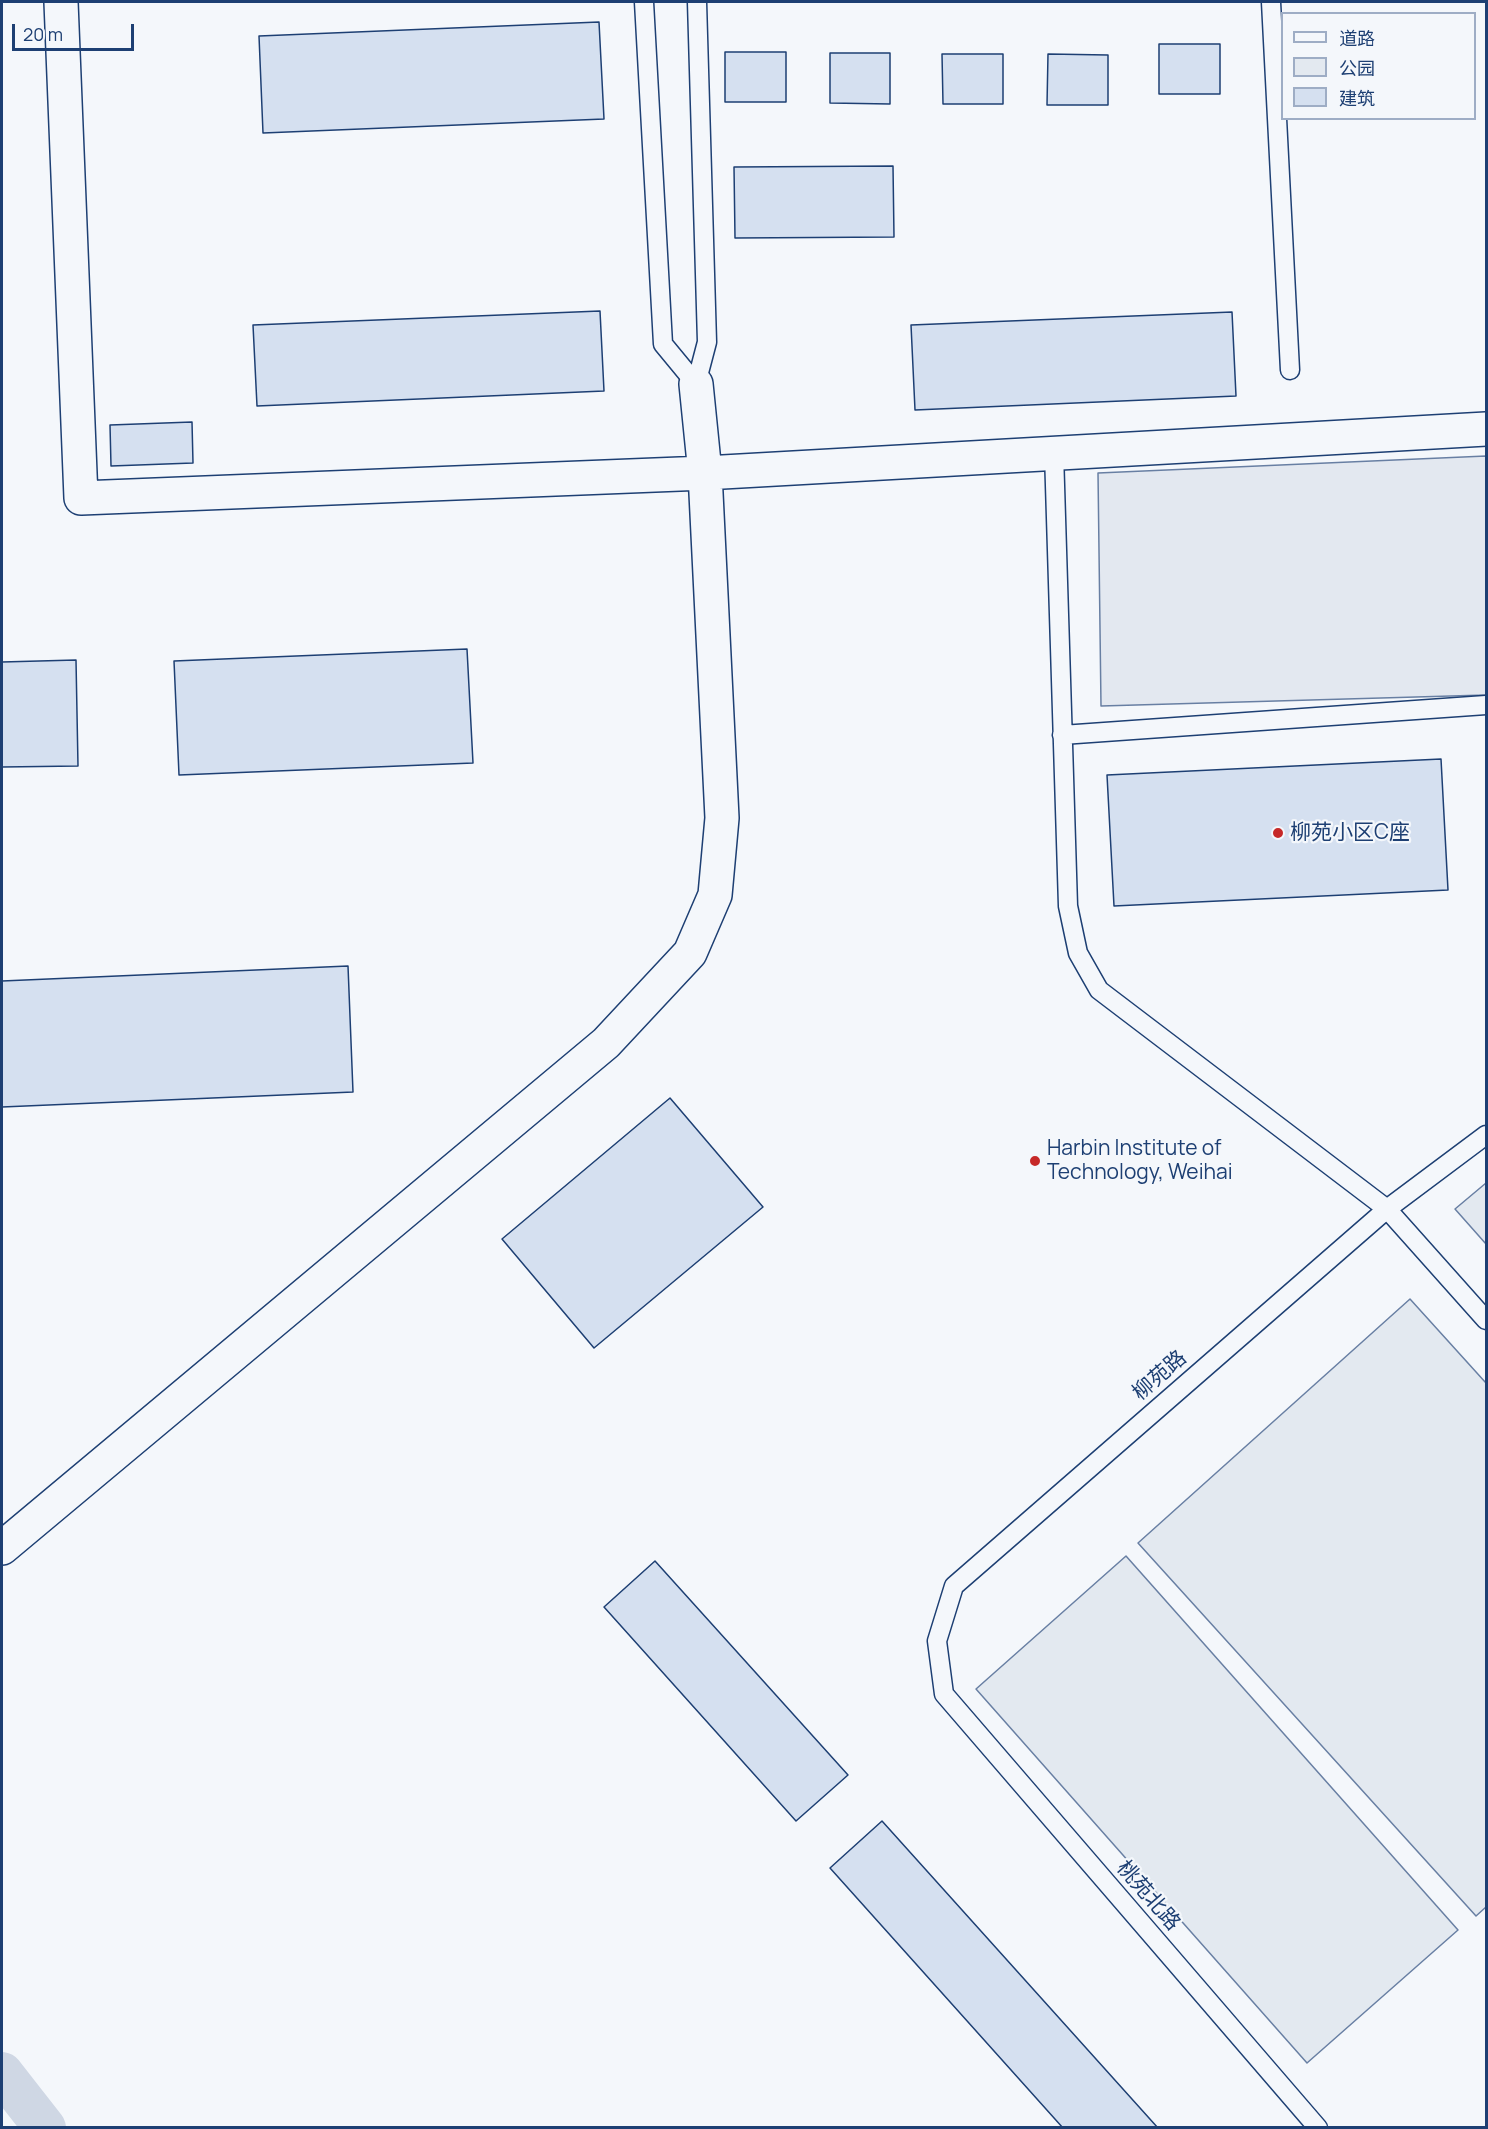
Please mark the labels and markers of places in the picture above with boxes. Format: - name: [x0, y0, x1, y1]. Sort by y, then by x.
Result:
- place label: 柳苑小区C座: [1290, 820, 1410, 846]
- marker: 柳苑小区C座: [1271, 826, 1285, 840]
- place label: Harbin Institute of Technology, Weihai: [1047, 1136, 1233, 1186]
- marker: Harbin Institute of Technology, Weihai: [1028, 1154, 1042, 1168]

